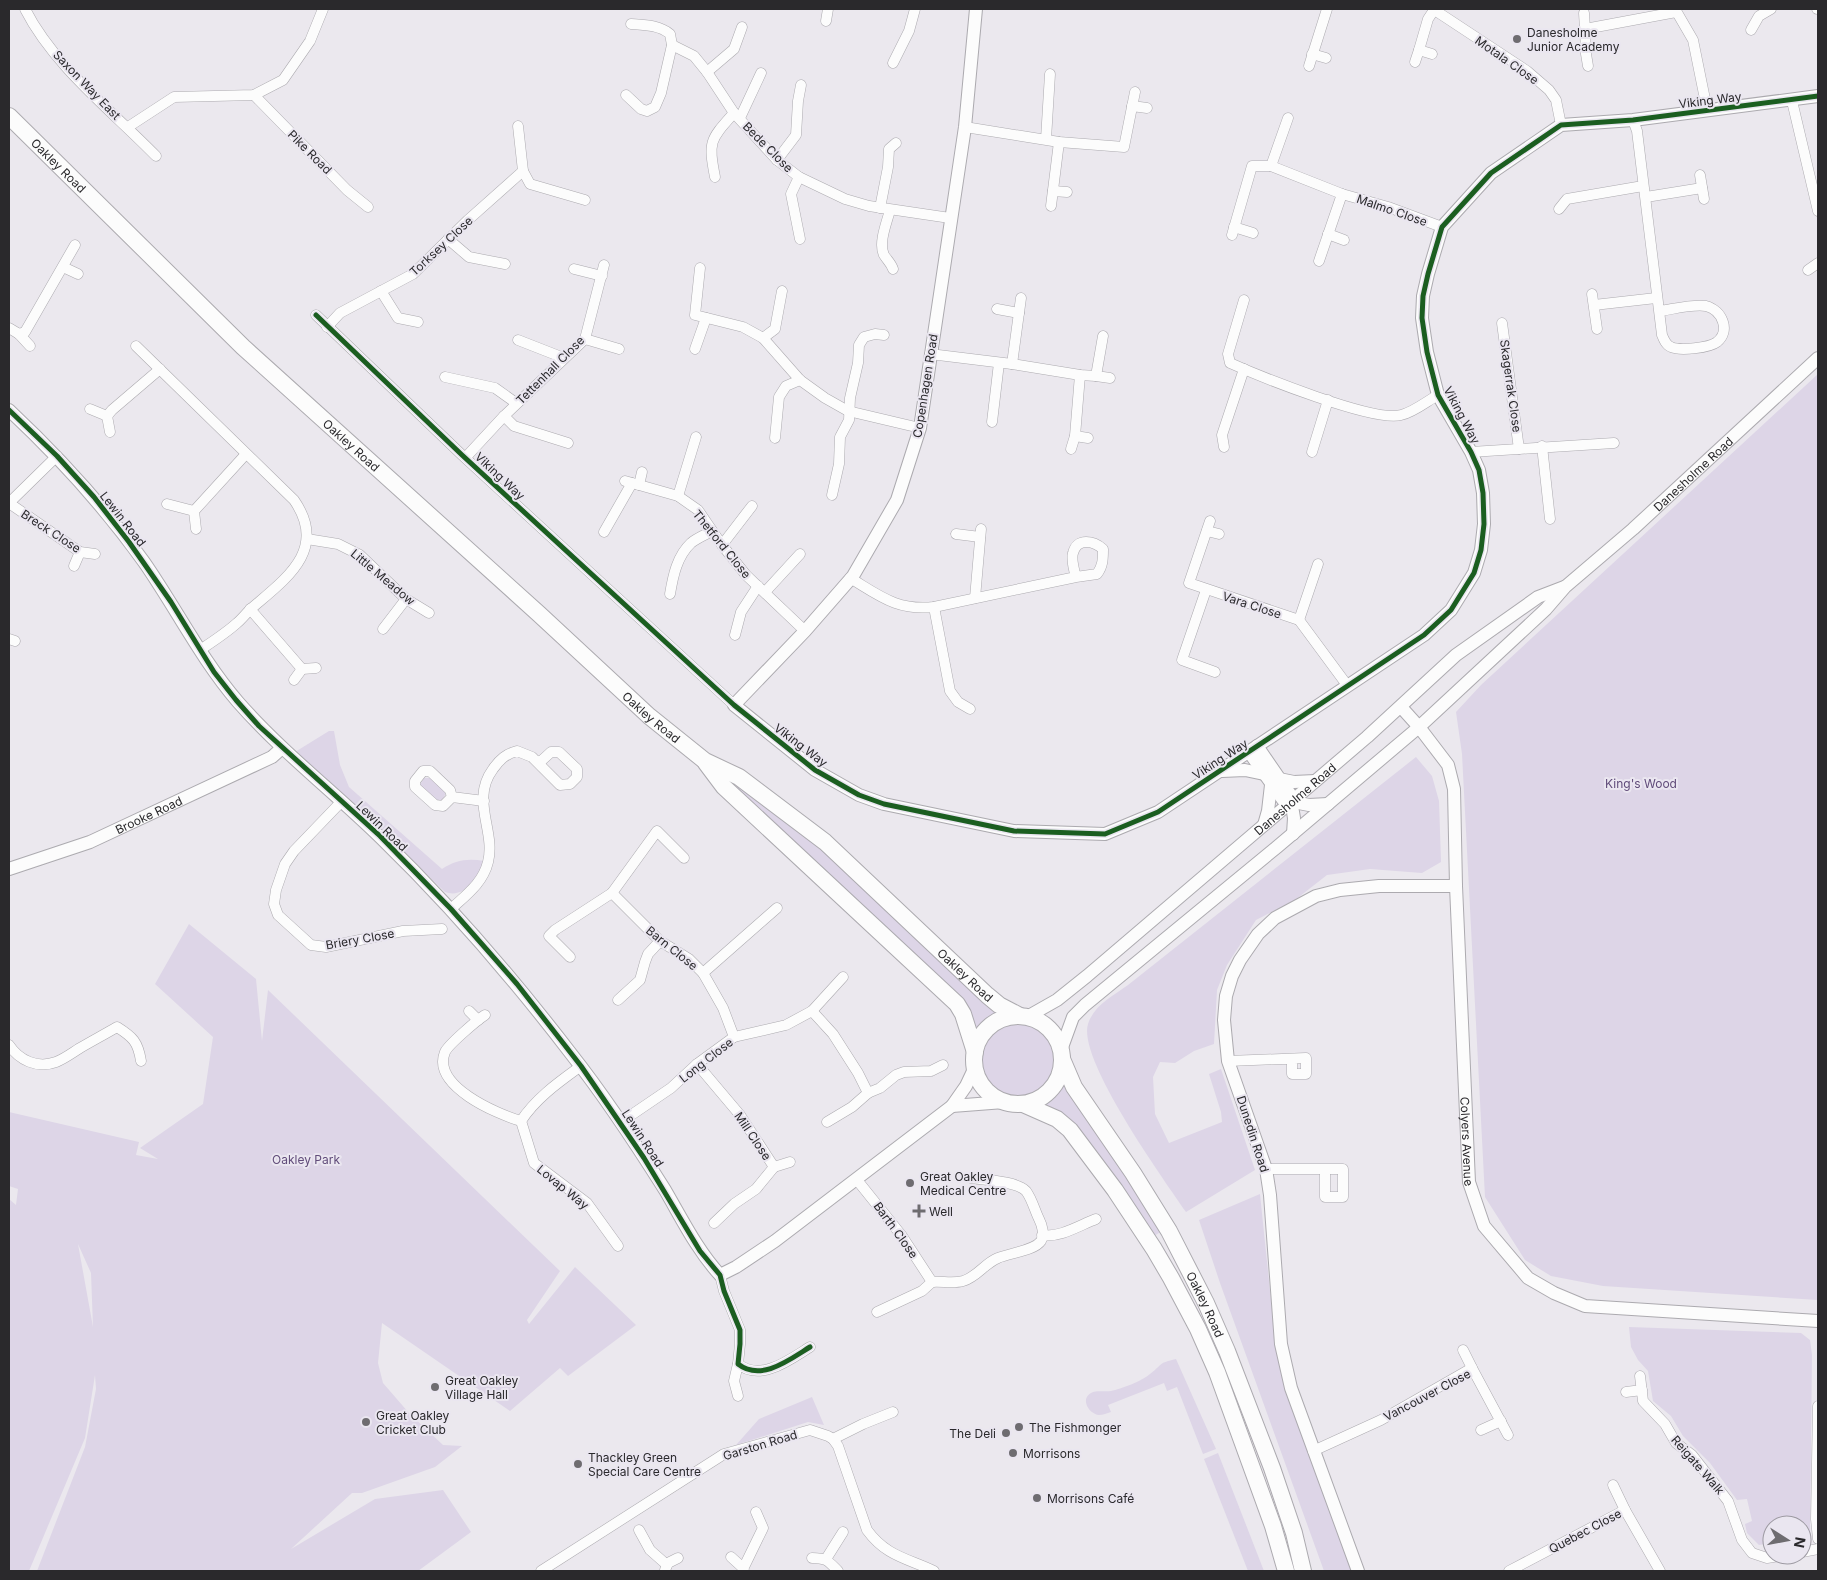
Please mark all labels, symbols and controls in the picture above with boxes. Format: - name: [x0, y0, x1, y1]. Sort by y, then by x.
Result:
- place label: Danesholme Junior Academy: [1527, 25, 1620, 54]
- street label: Motala Close: [1472, 33, 1542, 87]
- marker: Danesholme Junior Academy: [1511, 33, 1523, 45]
- street label: Saxon Way East: [50, 47, 124, 123]
- street label: Viking Way: [1678, 89, 1742, 111]
- street label: Bede Close: [740, 119, 796, 175]
- street label: Pike Road: [285, 127, 335, 177]
- street label: Oakley Road: [28, 135, 89, 196]
- street label: Malmo Close: [1355, 191, 1429, 229]
- street label: Torksey Close: [406, 213, 476, 279]
- street label: Tettenhall Close: [513, 333, 587, 407]
- street label: Copenhagen Road: [909, 333, 941, 439]
- street label: Skagerrak Close: [1497, 339, 1525, 433]
- street label: Viking Way: [1441, 384, 1484, 447]
- street label: Oakley Road: [320, 415, 383, 474]
- street label: Danesholme Road: [1650, 433, 1736, 514]
- street label: Viking Way: [472, 449, 528, 503]
- street label: Lewin Road: [97, 488, 149, 550]
- street label: Breck Close: [18, 506, 84, 556]
- street label: Thetford Close: [690, 507, 754, 581]
- street label: Little Meadow: [348, 546, 418, 608]
- street label: Vara Close: [1221, 588, 1283, 622]
- street label: Oakley Road: [620, 688, 683, 746]
- street label: Viking Way: [771, 720, 831, 770]
- street label: Viking Way: [1189, 735, 1251, 782]
- street label: Danesholme Road: [1251, 760, 1339, 838]
- park label: King's Wood: [1605, 776, 1677, 791]
- street label: Brooke Road: [113, 793, 184, 837]
- street label: Lewin Road: [353, 798, 411, 854]
- street label: Barn Close: [643, 923, 701, 973]
- street label: Briery Close: [324, 926, 396, 952]
- street label: Oakley Road: [934, 945, 997, 1005]
- street label: Long Close: [676, 1034, 736, 1086]
- street label: Dunedin Road: [1234, 1094, 1272, 1174]
- street label: Colyers Avenue: [1458, 1097, 1477, 1188]
- street label: Lewin Road: [619, 1106, 667, 1170]
- street label: Mill Close: [731, 1109, 775, 1163]
- park label: Oakley Park: [272, 1152, 340, 1167]
- street label: Lovap Way: [534, 1162, 592, 1213]
- place label: Great Oakley Medical Centre: [920, 1169, 1006, 1198]
- marker: Great Oakley Medical Centre: [904, 1177, 916, 1189]
- street label: Barth Close: [871, 1199, 921, 1261]
- place label: Well: [929, 1204, 953, 1219]
- marker: Well: [913, 1205, 925, 1217]
- street label: Oakley Road: [1184, 1269, 1228, 1340]
- street label: Vancouver Close: [1381, 1366, 1473, 1424]
- place label: Great Oakley Village Hall: [445, 1373, 519, 1402]
- marker: Great Oakley Village Hall: [429, 1381, 441, 1393]
- place label: Great Oakley Cricket Club: [376, 1408, 450, 1437]
- marker: Great Oakley Cricket Club: [360, 1416, 372, 1428]
- place label: The Fishmonger: [1029, 1420, 1122, 1435]
- marker: The Fishmonger: [1013, 1421, 1025, 1433]
- place label: The Deli: [949, 1426, 996, 1441]
- street label: Garston Road: [721, 1427, 799, 1463]
- marker: The Deli: [1000, 1427, 1012, 1439]
- street label: Reigate Walk: [1668, 1432, 1728, 1498]
- place label: Morrisons: [1023, 1446, 1080, 1461]
- marker: Morrisons: [1007, 1447, 1019, 1459]
- place label: Thackley Green Special Care Centre: [588, 1450, 701, 1479]
- marker: Thackley Green Special Care Centre: [572, 1458, 584, 1470]
- place label: Morrisons Café: [1047, 1491, 1134, 1506]
- marker: Morrisons Café: [1031, 1492, 1043, 1504]
- street label: Quebec Close: [1546, 1506, 1624, 1556]
- north arrow: [1762, 1515, 1812, 1565]
- text: N: [1791, 1536, 1810, 1549]

